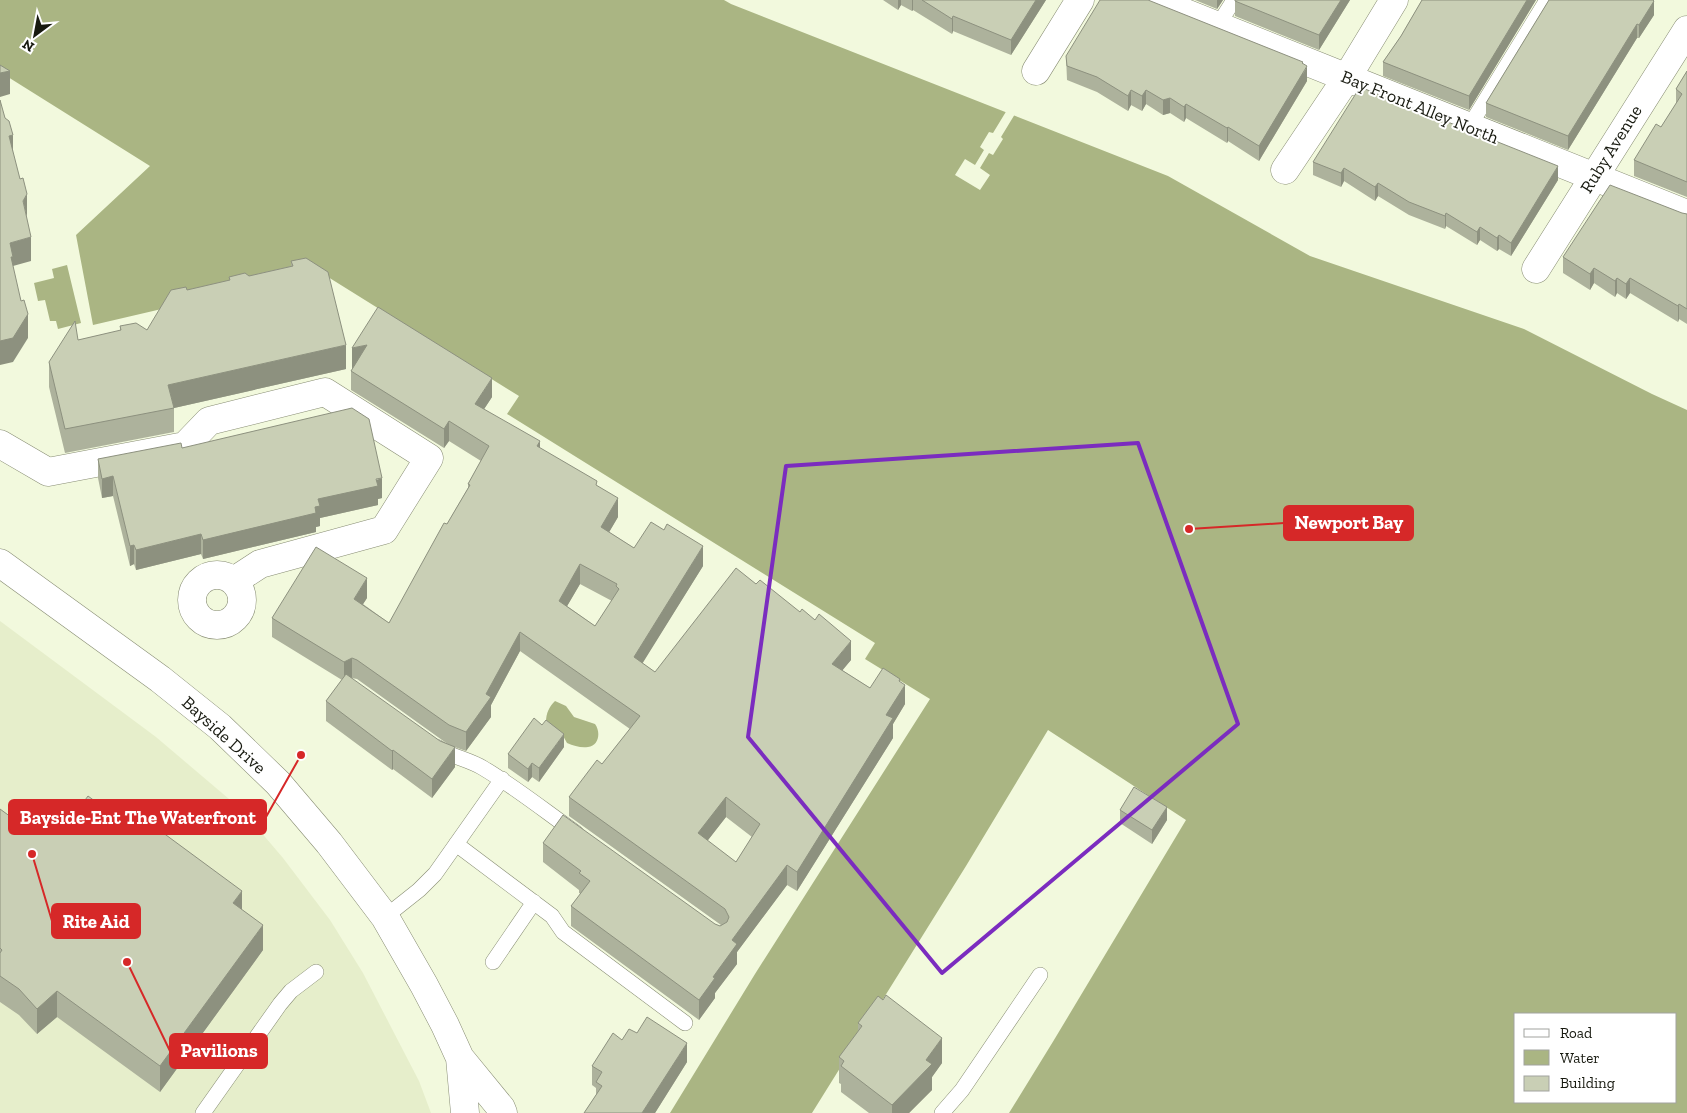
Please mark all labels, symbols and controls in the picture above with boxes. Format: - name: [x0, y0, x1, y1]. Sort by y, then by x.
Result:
- north arrow: [10, 10, 60, 60]
- text: N: [19, 35, 37, 56]
- street label: Bay Front Alley North: [1338, 65, 1502, 149]
- street label: Ruby Avenue: [1575, 101, 1647, 197]
- callout: Newport Bay: [1284, 506, 1413, 540]
- text: Newport Bay: [1295, 511, 1403, 534]
- street label: Bayside Drive: [177, 691, 271, 779]
- callout: Bayside-Ent The Waterfront: [9, 800, 266, 834]
- text: Bayside-Ent The Waterfront: [20, 806, 257, 829]
- callout: Rite Aid: [52, 904, 140, 938]
- text: Rite Aid: [62, 910, 130, 933]
- legend: [1514, 1013, 1677, 1103]
- text: Road: [1560, 1024, 1593, 1042]
- callout: Pavilions: [170, 1034, 267, 1068]
- text: Pavilions: [180, 1039, 258, 1062]
- text: Water: [1560, 1049, 1600, 1067]
- text: Building: [1560, 1074, 1615, 1092]

